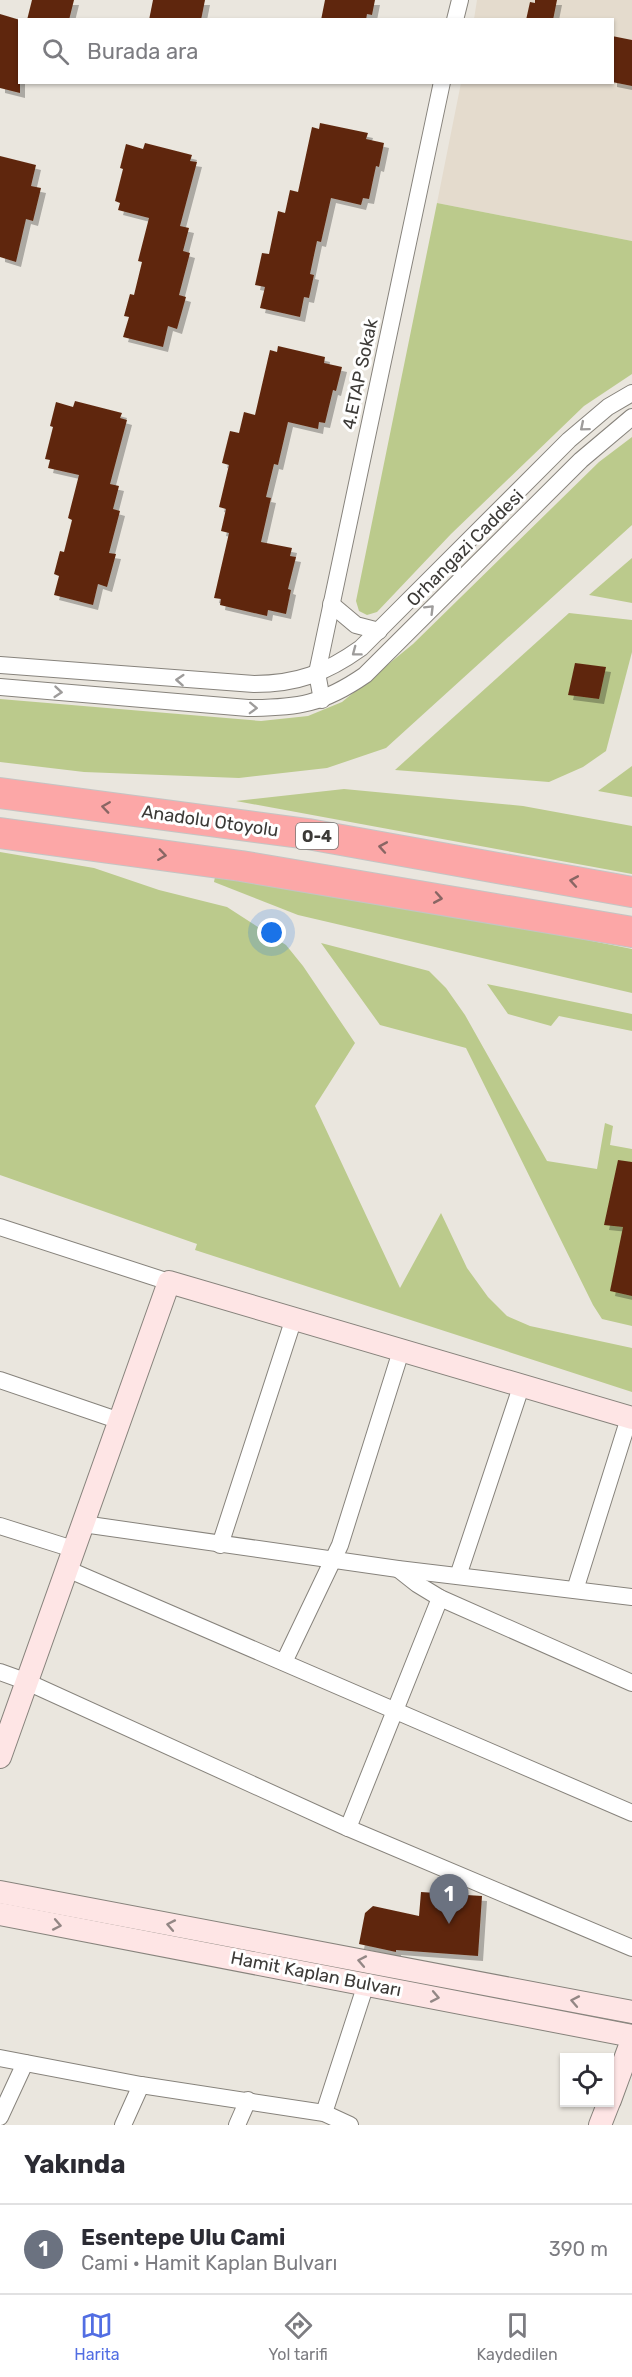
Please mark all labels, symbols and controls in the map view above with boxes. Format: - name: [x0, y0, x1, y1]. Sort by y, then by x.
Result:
- search box: [18, 18, 614, 84]
- icon: search: [39, 35, 72, 68]
- text: Burada ara: [87, 38, 198, 65]
- street label: 4.ETAP Sokak: [338, 316, 383, 431]
- one-way arrow: [580, 419, 591, 430]
- street label: Orhangazi Caddesi: [402, 485, 528, 611]
- one-way arrow: [423, 606, 434, 617]
- one-way arrow: [351, 644, 362, 655]
- one-way arrow: [176, 674, 185, 687]
- one-way arrow: [54, 685, 63, 698]
- one-way arrow: [248, 701, 257, 714]
- street label: Anadolu Otoyolu: [140, 801, 280, 841]
- one-way arrow: [102, 802, 111, 814]
- road number: O-4: [296, 823, 338, 849]
- one-way arrow: [378, 841, 388, 854]
- one-way arrow: [157, 849, 167, 861]
- one-way arrow: [570, 875, 580, 888]
- one-way arrow: [432, 891, 442, 904]
- your location: [257, 918, 286, 947]
- pin: 1: [430, 1874, 468, 1924]
- one-way arrow: [53, 1918, 62, 1930]
- one-way arrow: [166, 1919, 176, 1932]
- street label: Hamit Kaplan Bulvarı: [229, 1947, 403, 2001]
- one-way arrow: [358, 1955, 368, 1968]
- one-way arrow: [429, 1990, 439, 2003]
- one-way arrow: [570, 1995, 580, 2008]
- map controls: [560, 2053, 614, 2107]
- button: locate: [560, 2053, 614, 2107]
- text: Yakında: [24, 2149, 126, 2180]
- text: Esentepe Ulu Cami: [81, 2224, 285, 2251]
- text: 1: [39, 2237, 48, 2261]
- text: 390 m: [549, 2237, 608, 2261]
- text: Cami · Hamit Kaplan Bulvarı: [81, 2251, 337, 2275]
- tab: Harita: [74, 2309, 120, 2364]
- tab: Yol tarifi: [268, 2309, 328, 2364]
- tab: Kaydedilen: [477, 2309, 558, 2364]

